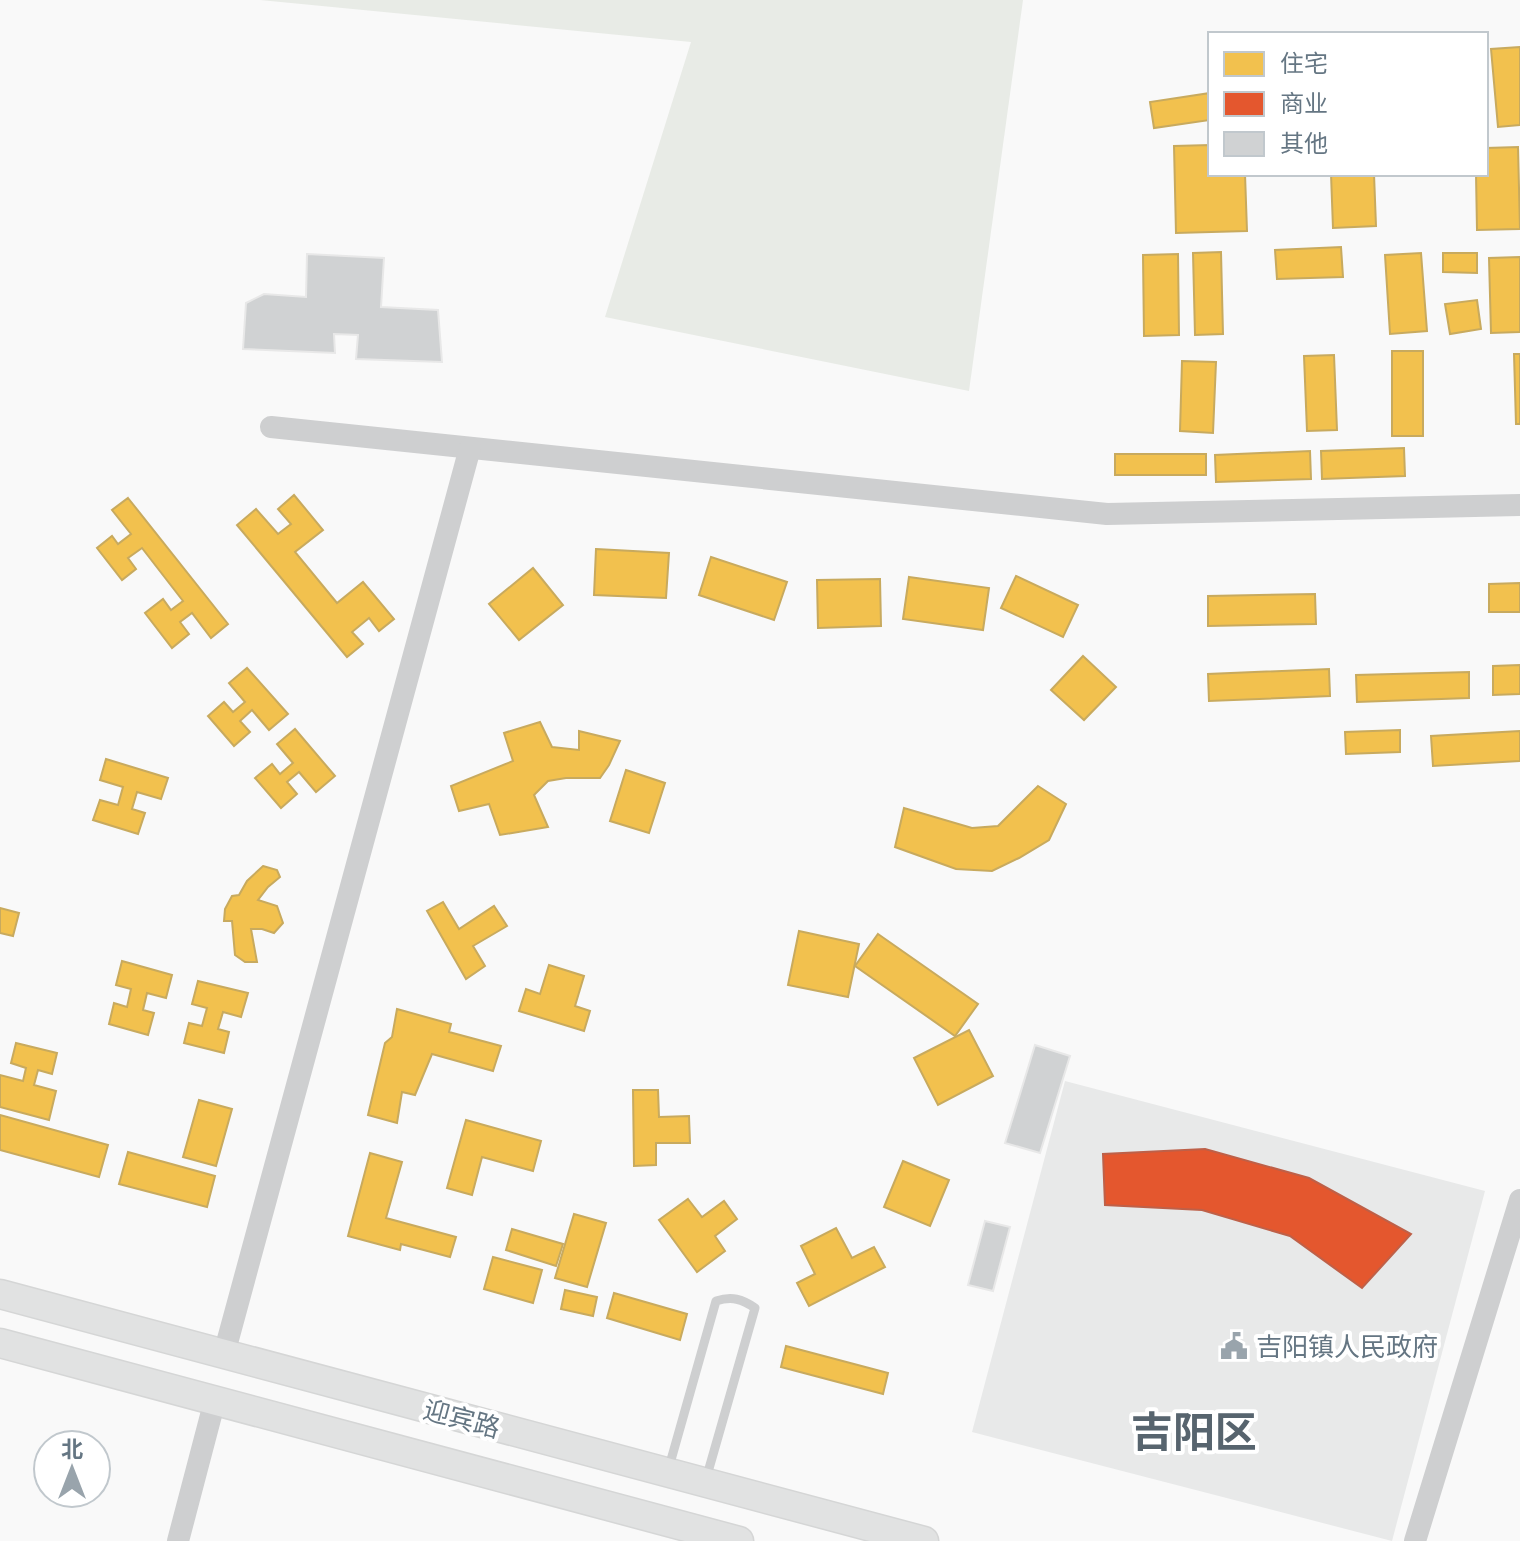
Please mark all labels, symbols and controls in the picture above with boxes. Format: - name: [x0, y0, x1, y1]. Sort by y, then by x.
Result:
- legend: [1208, 32, 1488, 176]
- text: 住宅: [1280, 46, 1328, 79]
- text: 商业: [1280, 86, 1328, 119]
- text: 其他: [1280, 126, 1328, 159]
- place label: 吉阳镇人民政府: [1256, 1328, 1438, 1364]
- public building icon: 吉阳镇人民政府: [1219, 1331, 1249, 1361]
- street label: 迎宾路: [420, 1391, 504, 1445]
- district label: 吉阳区: [1131, 1402, 1257, 1459]
- north arrow: [32, 1429, 112, 1509]
- text: 北: [61, 1433, 83, 1463]

